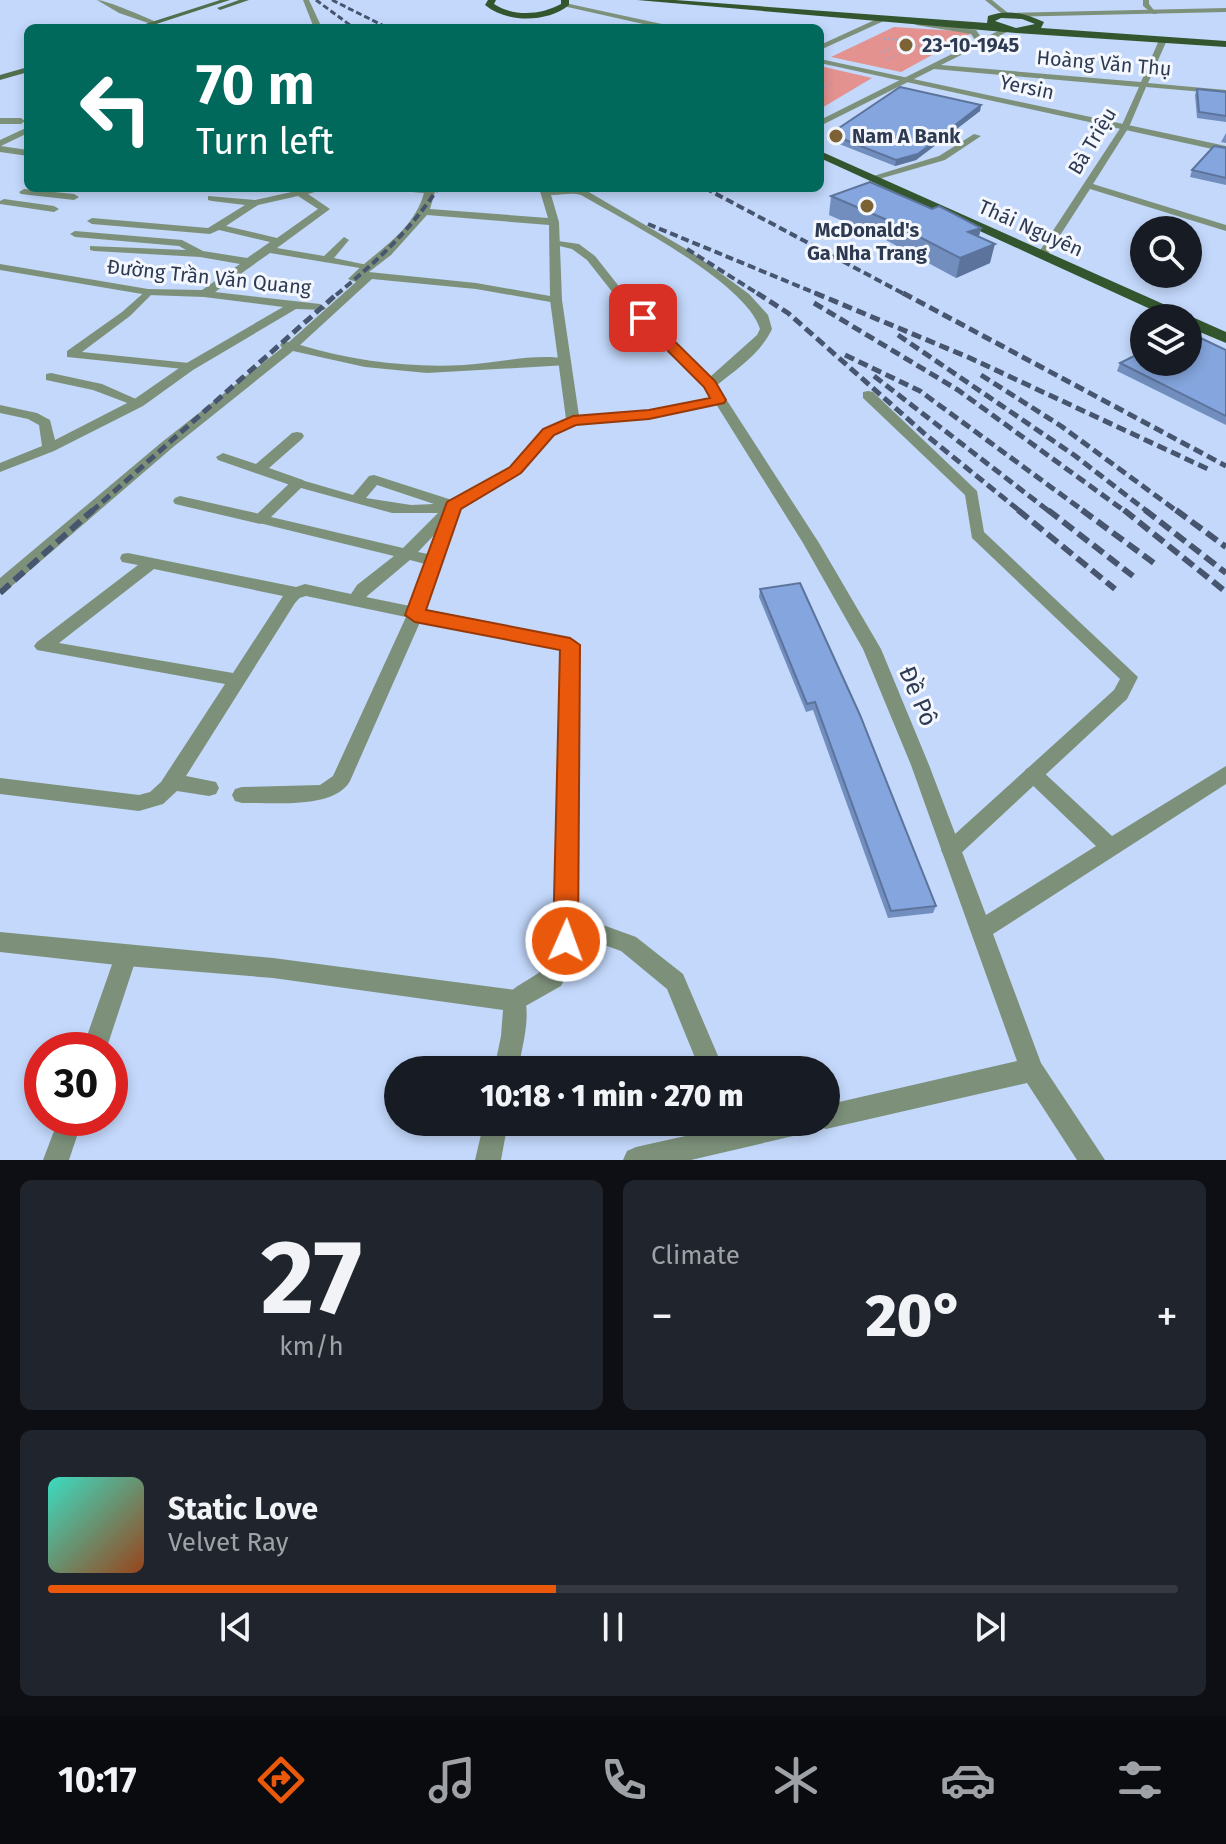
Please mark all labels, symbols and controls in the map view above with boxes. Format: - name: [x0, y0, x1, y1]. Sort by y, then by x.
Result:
- place label: 23-10-1945: [922, 33, 1019, 57]
- marker: 23-10-1945: [897, 36, 915, 54]
- street label: Hoàng Văn Thụ: [1036, 45, 1172, 81]
- text: 70 m: [196, 52, 315, 119]
- icon: left: [64, 56, 168, 160]
- street label: Yersin: [998, 70, 1056, 104]
- street label: Bà Triệu: [1063, 103, 1121, 179]
- text: Turn left: [196, 120, 334, 164]
- place label: Nam A Bank: [852, 124, 961, 148]
- marker: Nam A Bank: [827, 127, 845, 145]
- street label: Thái Nguyên: [975, 194, 1087, 262]
- marker: McDonald's Ga Nha Trang: [858, 197, 876, 215]
- map controls: [1130, 216, 1202, 376]
- button: search: [1130, 216, 1202, 288]
- place label: McDonald's Ga Nha Trang: [807, 218, 928, 265]
- street label: Đường Trần Văn Quang: [106, 254, 313, 300]
- pin: [609, 284, 677, 352]
- icon: arrive: [621, 296, 665, 340]
- button: layers: [1130, 304, 1202, 376]
- street label: Đề Pô: [893, 662, 943, 730]
- position arrow: [524, 899, 608, 983]
- speed limit sign: 30: [24, 1032, 128, 1136]
- text: 10:18 · 1 min · 270 m: [480, 1078, 744, 1114]
- text: 27: [261, 1216, 362, 1341]
- text: Climate: [651, 1240, 740, 1271]
- text: 20°: [865, 1280, 964, 1352]
- text: −: [651, 1290, 673, 1343]
- text: +: [1156, 1290, 1178, 1343]
- text: km/h: [279, 1331, 344, 1362]
- text: Static Love: [168, 1491, 318, 1527]
- text: Velvet Ray: [168, 1527, 288, 1558]
- icon: previous: [214, 1605, 258, 1649]
- icon: pause: [591, 1605, 635, 1649]
- icon: next: [968, 1605, 1012, 1649]
- icon: directions: [253, 1752, 309, 1808]
- icon: music: [424, 1752, 480, 1808]
- icon: phone: [596, 1752, 652, 1808]
- icon: climate: [768, 1752, 824, 1808]
- icon: car: [940, 1752, 996, 1808]
- icon: filters: [1112, 1752, 1168, 1808]
- text: 10:17: [58, 1758, 137, 1802]

